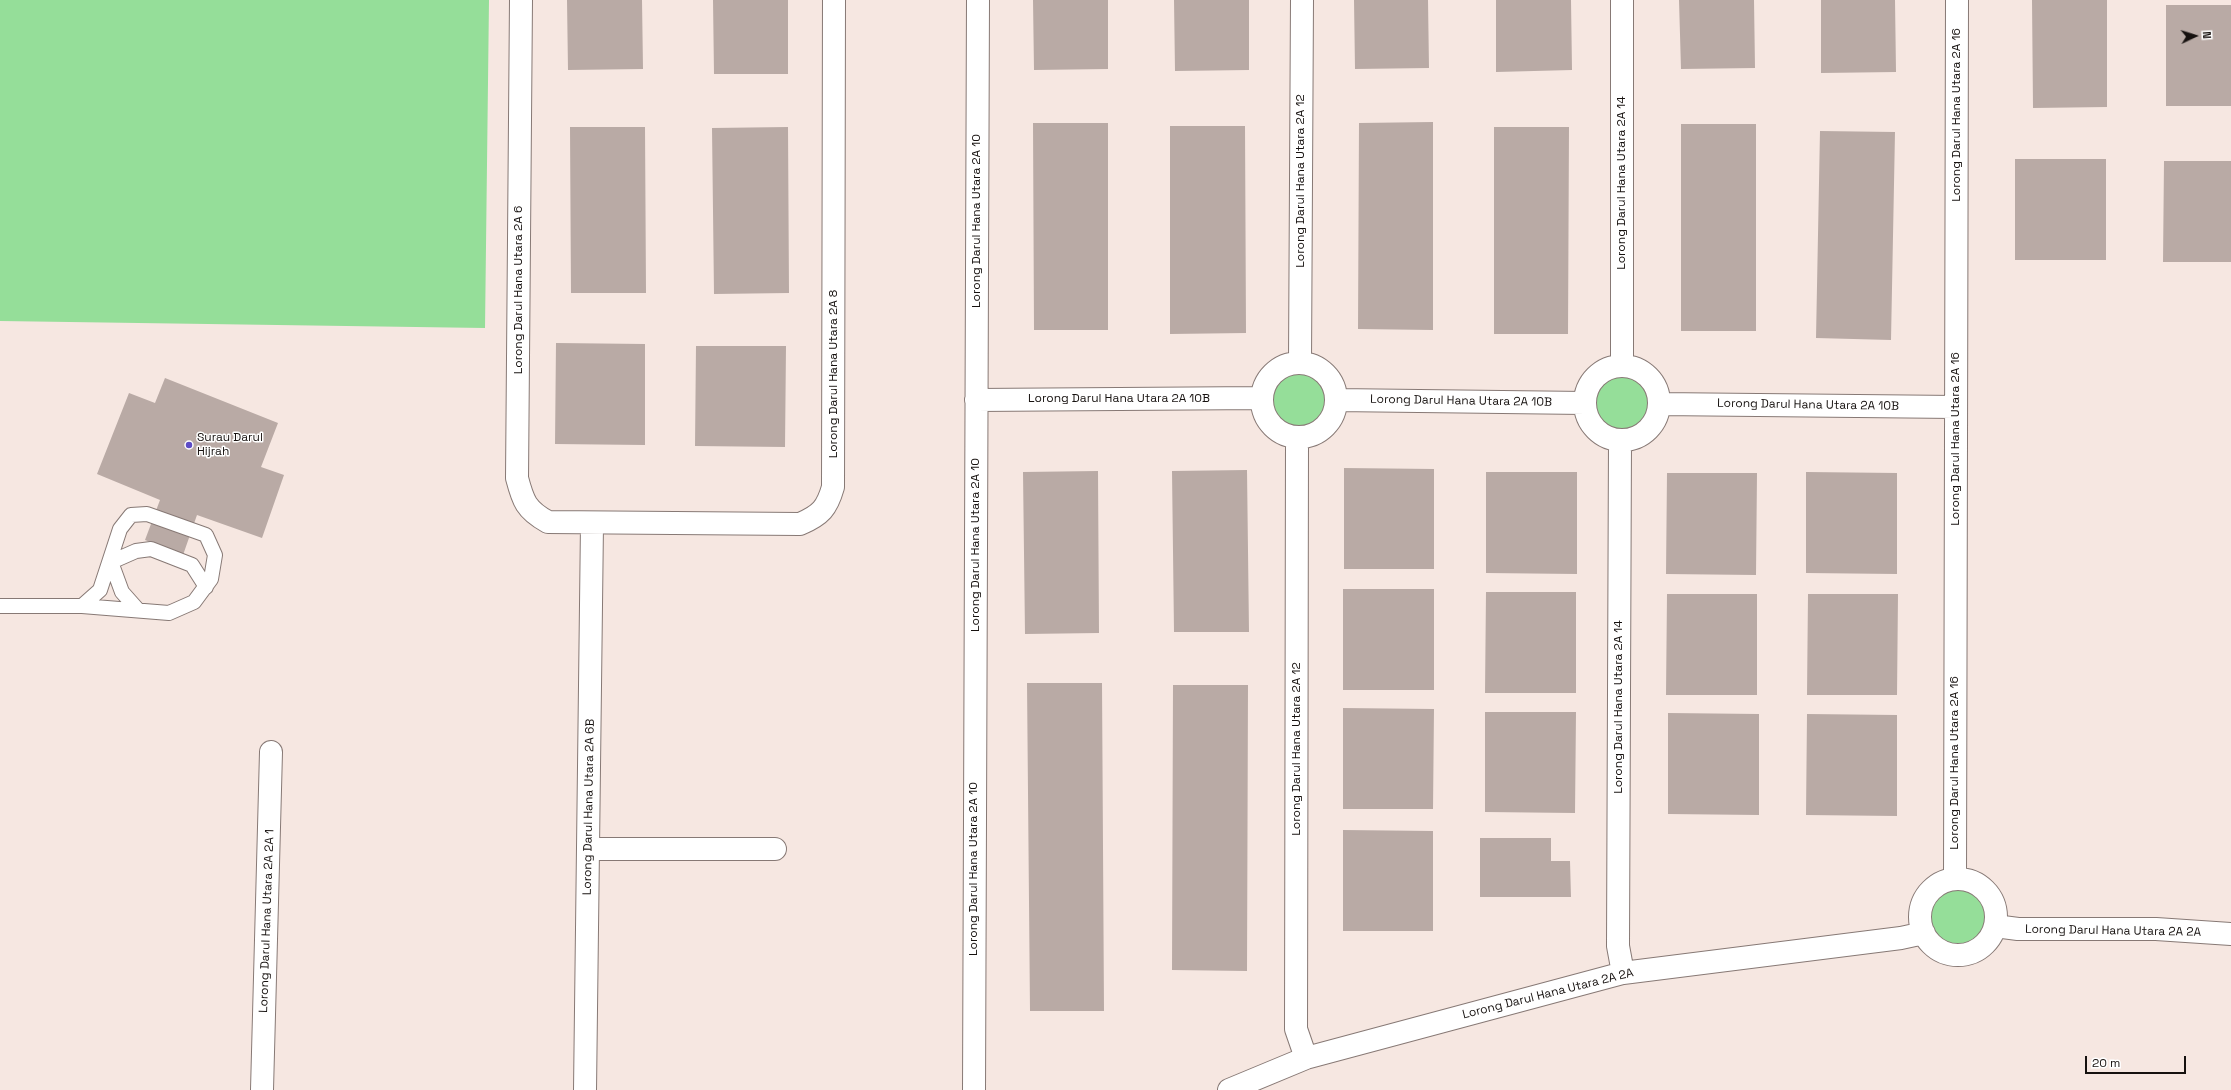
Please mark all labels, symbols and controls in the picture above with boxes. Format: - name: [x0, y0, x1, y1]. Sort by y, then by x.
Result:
- north arrow: [2175, 16, 2215, 56]
- street label: Lorong Darul Hana Utara 2A 16: [1950, 28, 1964, 202]
- text: N: [2200, 31, 2214, 39]
- street label: Lorong Darul Hana Utara 2A 12: [1294, 94, 1308, 268]
- street label: Lorong Darul Hana Utara 2A 14: [1615, 96, 1629, 270]
- street label: Lorong Darul Hana Utara 2A 10: [970, 134, 984, 308]
- street label: Lorong Darul Hana Utara 2A 6: [512, 206, 526, 374]
- street label: Lorong Darul Hana Utara 2A 8: [827, 290, 841, 458]
- street label: Lorong Darul Hana Utara 2A 16: [1949, 352, 1963, 526]
- street label: Lorong Darul Hana Utara 2A 10B: [1028, 392, 1210, 406]
- street label: Lorong Darul Hana Utara 2A 10B: [1370, 392, 1552, 410]
- street label: Lorong Darul Hana Utara 2A 10B: [1717, 396, 1899, 414]
- place label: Surau Darul Hijrah: [197, 431, 263, 459]
- marker: Surau Darul Hijrah: [184, 440, 194, 450]
- street label: Lorong Darul Hana Utara 2A 10: [969, 458, 983, 632]
- street label: Lorong Darul Hana Utara 2A 14: [1612, 620, 1626, 794]
- street label: Lorong Darul Hana Utara 2A 12: [1290, 662, 1304, 836]
- street label: Lorong Darul Hana Utara 2A 16: [1948, 676, 1962, 850]
- street label: Lorong Darul Hana Utara 2A 6B: [580, 719, 598, 895]
- street label: Lorong Darul Hana Utara 2A 10: [967, 782, 981, 956]
- street label: Lorong Darul Hana Utara 2A 2A 1: [257, 829, 277, 1013]
- street label: Lorong Darul Hana Utara 2A 2A: [2025, 922, 2201, 940]
- street label: Lorong Darul Hana Utara 2A 2A: [1461, 966, 1635, 1022]
- scale bar: [2087, 1048, 2188, 1074]
- text: 20 m: [2092, 1055, 2120, 1071]

